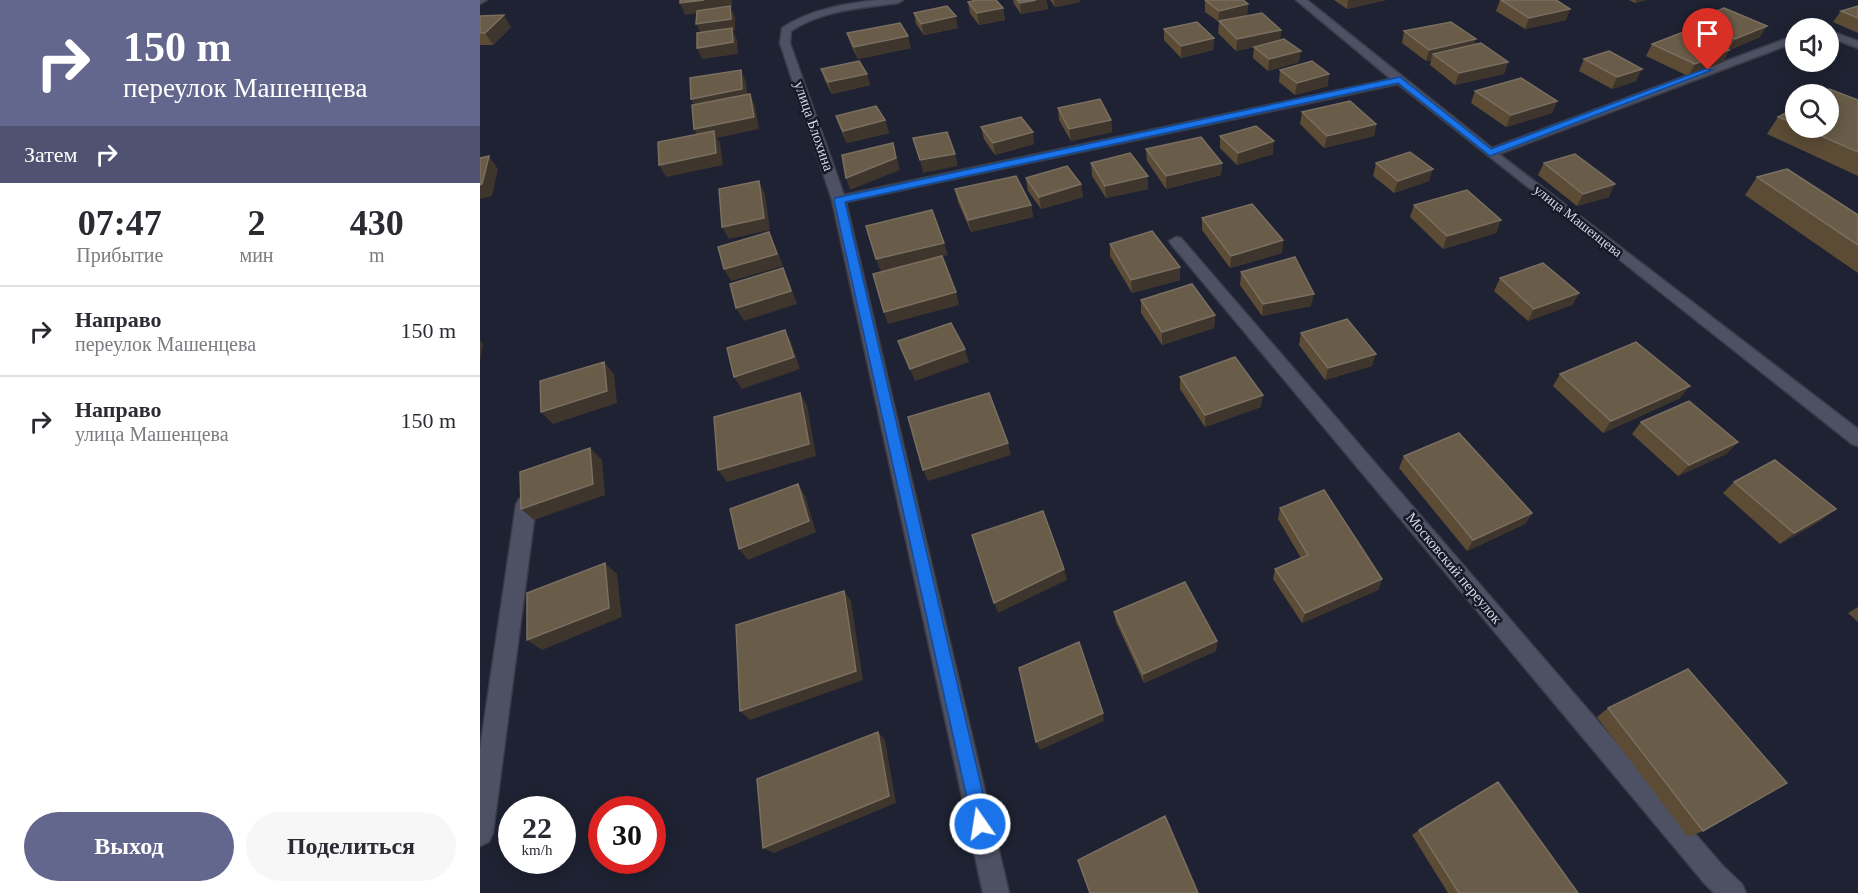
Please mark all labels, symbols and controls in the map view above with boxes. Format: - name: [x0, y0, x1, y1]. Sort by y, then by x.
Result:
- pin: [1682, 8, 1733, 70]
- icon: arrive: [1691, 17, 1724, 50]
- map controls: [1785, 18, 1839, 138]
- button: sound: [1785, 18, 1839, 72]
- icon: right: [24, 24, 102, 102]
- text: 150 m: [123, 24, 232, 70]
- text: переулок Машенцева: [123, 73, 367, 103]
- street label: улица Блохина: [791, 79, 837, 173]
- button: search: [1785, 84, 1839, 138]
- icon: right: [90, 138, 123, 171]
- text: Затем: [24, 142, 78, 167]
- street label: улица Машенцева: [1531, 182, 1626, 261]
- text: 07:47: [78, 203, 162, 243]
- text: 2: [248, 203, 266, 243]
- text: 430: [350, 203, 404, 243]
- text: Прибытие: [76, 244, 163, 266]
- text: мин: [240, 244, 274, 266]
- text: m: [369, 244, 385, 266]
- text: Направо: [75, 307, 161, 332]
- icon: right: [24, 315, 57, 348]
- text: 150 m: [400, 318, 456, 343]
- text: переулок Машенцева: [75, 333, 256, 355]
- text: Направо: [75, 397, 161, 422]
- icon: right: [24, 405, 57, 438]
- text: 150 m: [400, 408, 456, 433]
- text: улица Машенцева: [75, 423, 229, 445]
- street label: Московский переулок: [1403, 509, 1506, 627]
- position arrow: [948, 792, 1012, 856]
- speed limit sign: 30: [588, 796, 666, 874]
- text: 22: [522, 811, 552, 844]
- button: Выход: [24, 812, 234, 881]
- button: Поделиться: [246, 812, 456, 881]
- text: km/h: [522, 842, 552, 858]

